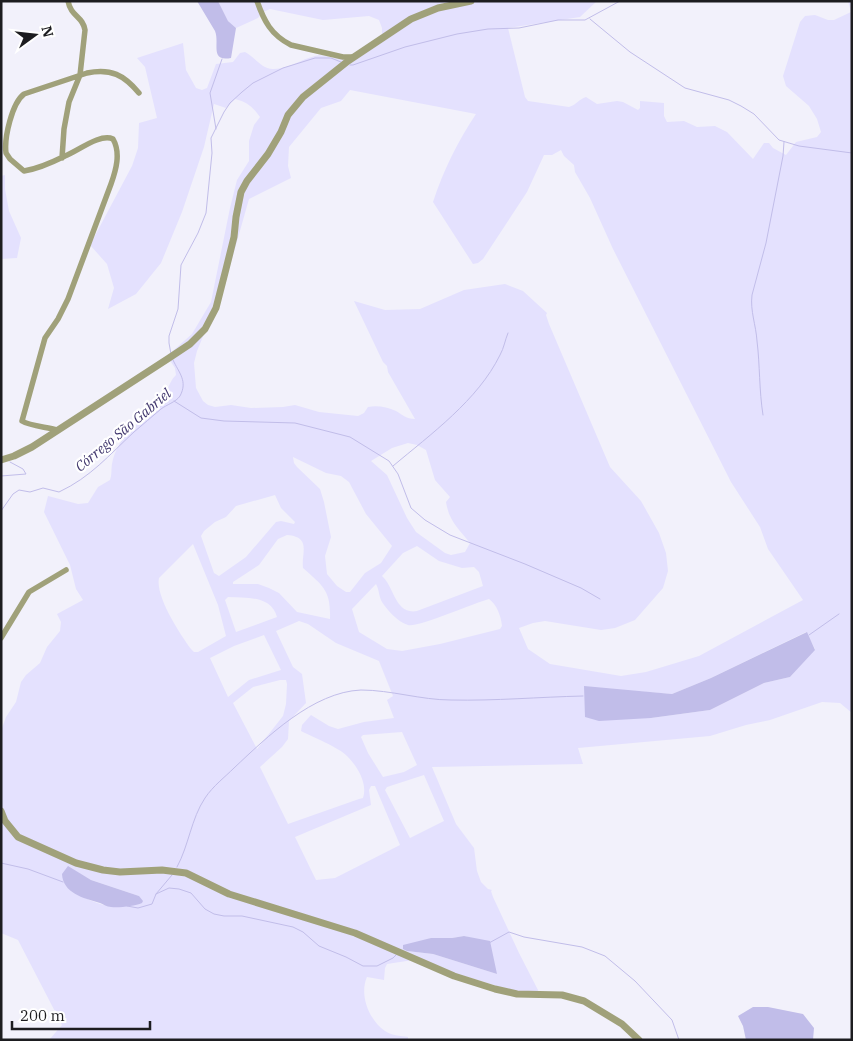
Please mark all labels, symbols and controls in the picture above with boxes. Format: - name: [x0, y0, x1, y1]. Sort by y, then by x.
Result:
- north arrow: [10, 10, 60, 60]
- text: N: [37, 24, 58, 39]
- water label: Córrego São Gabriel: [71, 384, 175, 475]
- scale bar: [12, 998, 150, 1030]
- text: 200 m: [20, 1006, 65, 1025]

